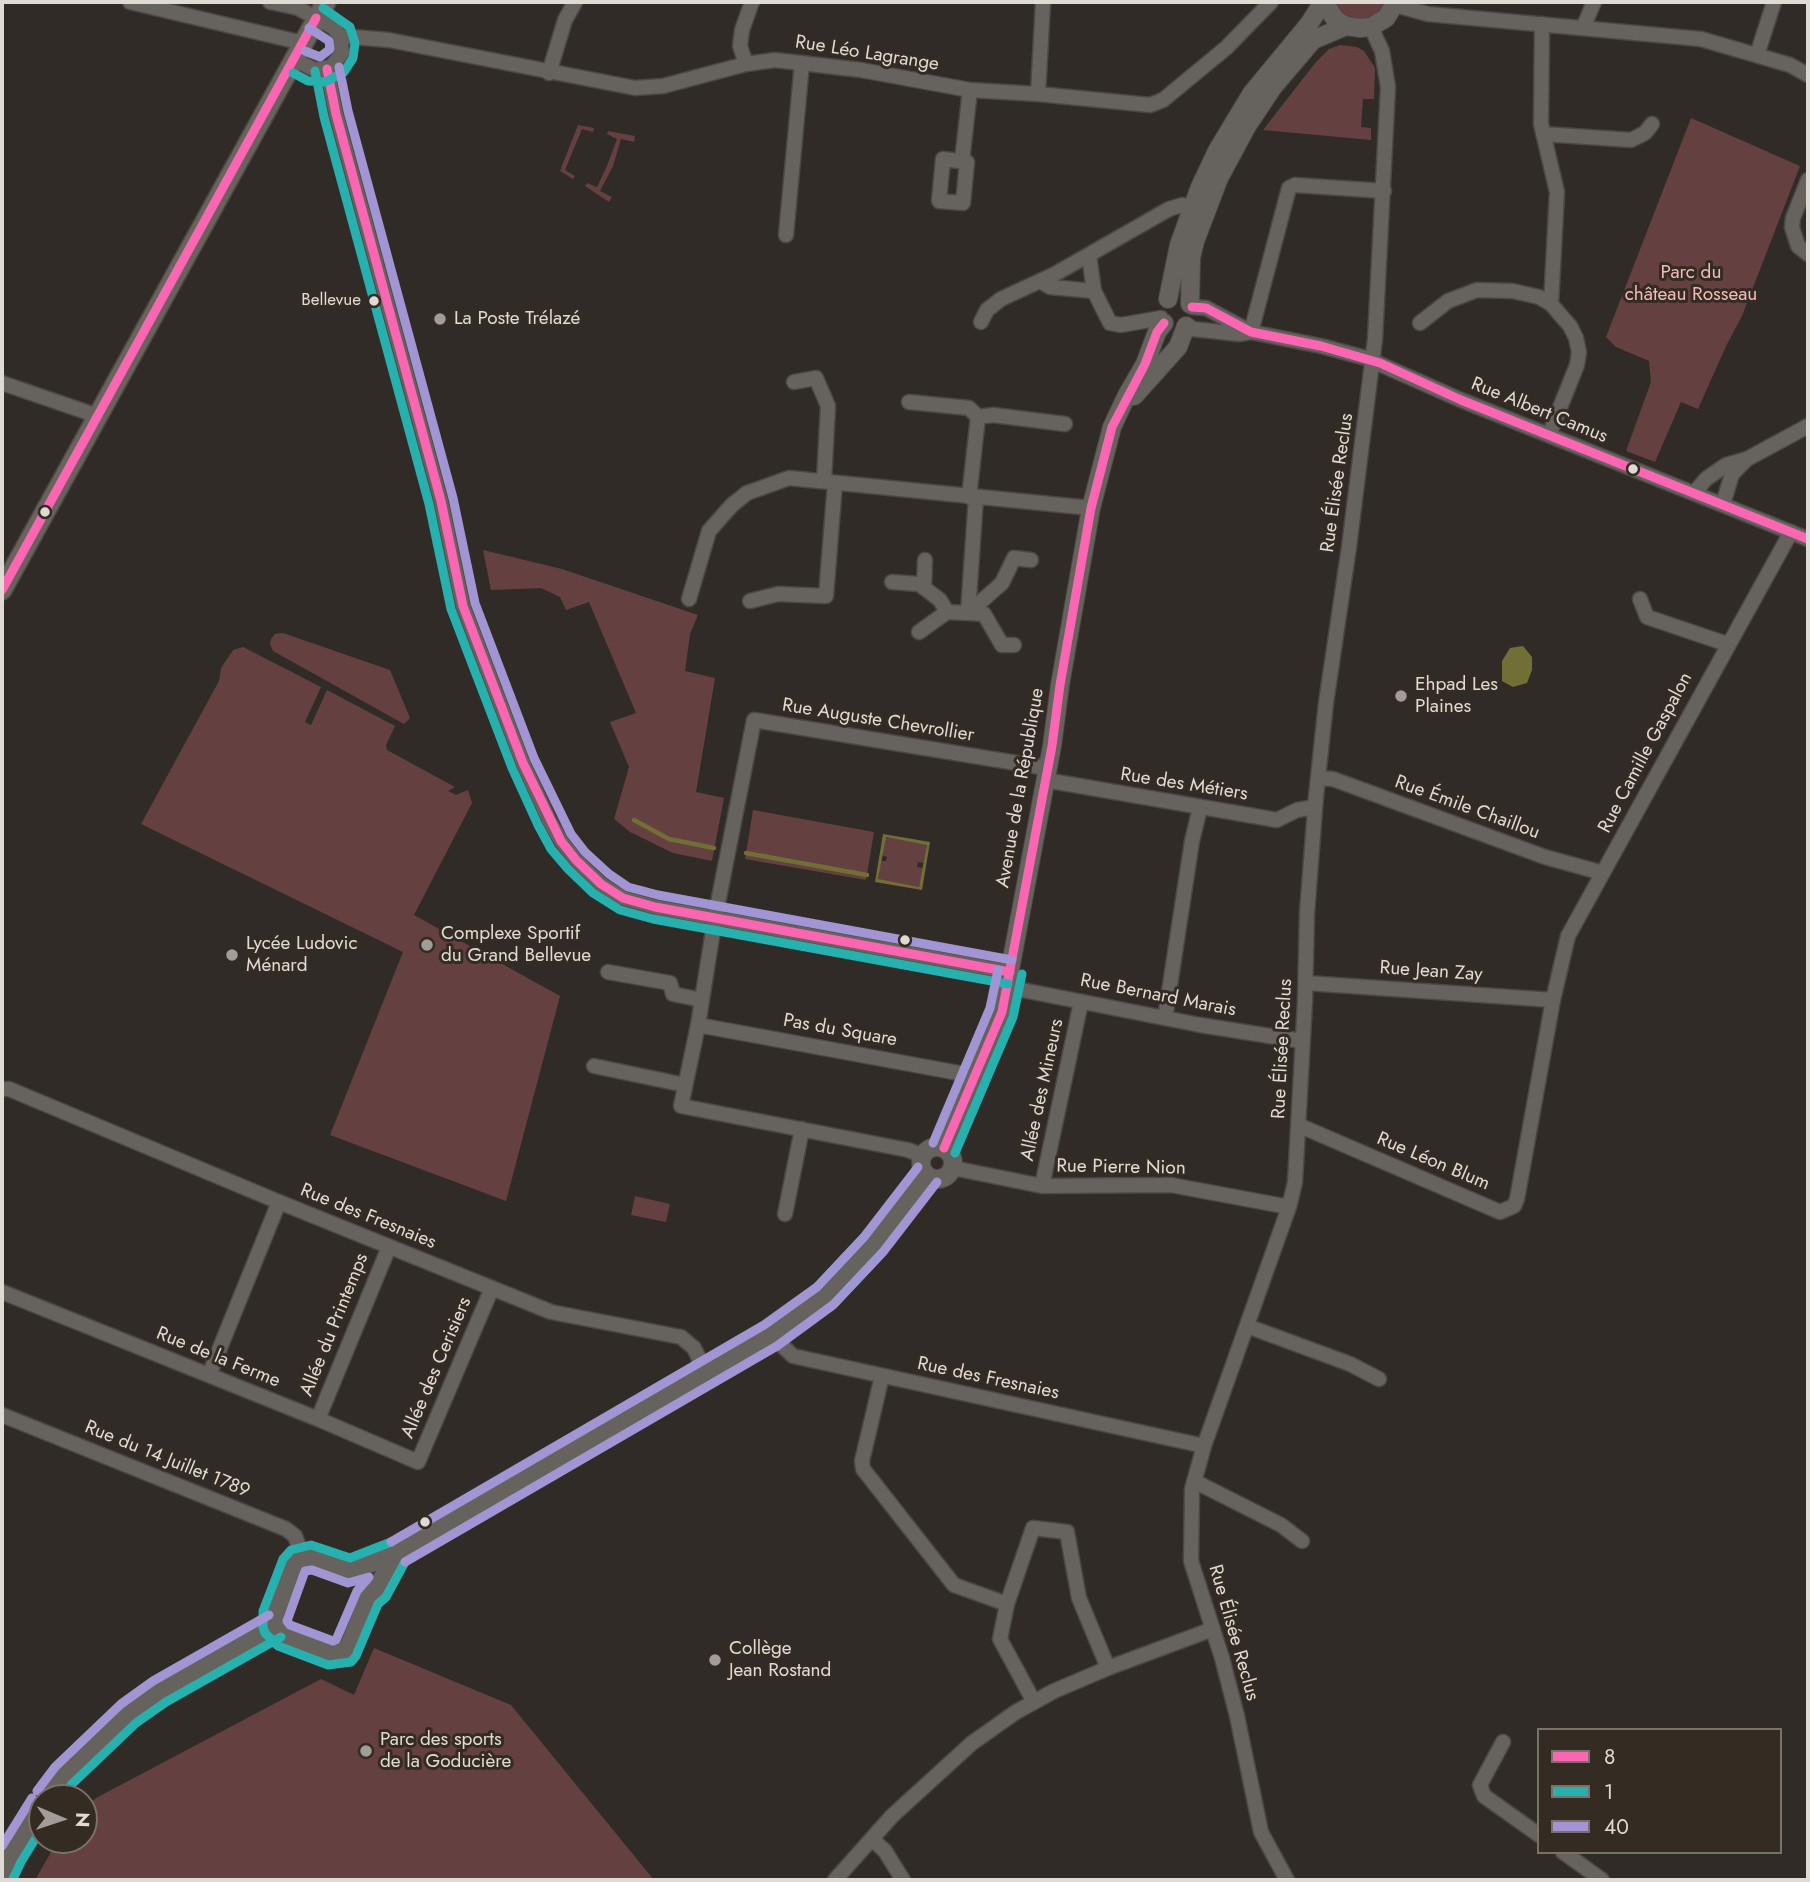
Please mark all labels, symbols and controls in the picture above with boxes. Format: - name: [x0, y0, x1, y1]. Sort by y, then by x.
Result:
- street label: Rue Léo Lagrange: [793, 31, 941, 77]
- park label: Parc du château Rosseau: [1625, 262, 1757, 306]
- place label: Bellevue: [301, 291, 361, 311]
- marker: Bellevue: [367, 294, 381, 308]
- place label: La Poste Trélazé: [454, 308, 580, 330]
- marker: La Poste Trélazé: [432, 311, 448, 327]
- street label: Rue Albert Camus: [1468, 373, 1610, 449]
- street label: Rue Élisée Reclus: [1317, 412, 1359, 554]
- unlabelled marker: [1626, 462, 1640, 476]
- unlabelled marker: [38, 505, 52, 519]
- street label: Rue Camille Gaspalon: [1594, 669, 1698, 837]
- place label: Ehpad Les Plaines: [1415, 674, 1498, 718]
- street label: Avenue de la République: [992, 686, 1050, 890]
- marker: Ehpad Les Plaines: [1393, 688, 1409, 704]
- street label: Rue Auguste Chevrollier: [780, 695, 976, 747]
- street label: Rue des Métiers: [1119, 764, 1249, 806]
- street label: Rue Émile Chaillou: [1392, 771, 1542, 845]
- place label: Complexe Sportif du Grand Bellevue: [441, 923, 591, 967]
- place label: Lycée Ludovic Ménard: [246, 933, 357, 977]
- unlabelled marker: [898, 933, 912, 947]
- marker: Complexe Sportif du Grand Bellevue: [419, 937, 435, 953]
- marker: Lycée Ludovic Ménard: [224, 947, 240, 963]
- street label: Rue Jean Zay: [1379, 957, 1483, 987]
- street label: Rue Bernard Marais: [1078, 970, 1238, 1022]
- street label: Rue Élisée Reclus: [1268, 978, 1298, 1120]
- street label: Pas du Square: [781, 1010, 899, 1052]
- street label: Allée des Mineurs: [1017, 1017, 1069, 1163]
- street label: Rue Léon Blum: [1373, 1128, 1493, 1196]
- street label: Rue Pierre Nion: [1056, 1155, 1186, 1181]
- street label: Rue des Fresnaies: [297, 1179, 439, 1255]
- street label: Allée du Printemps: [296, 1250, 374, 1400]
- street label: Allée des Cerisiers: [397, 1294, 477, 1442]
- street label: Rue de la Ferme: [153, 1323, 283, 1393]
- street label: Rue des Fresnaies: [915, 1353, 1061, 1405]
- street label: Rue du 14 Juillet 1789: [81, 1416, 253, 1504]
- unlabelled marker: [418, 1515, 432, 1529]
- street label: Rue Élisée Reclus: [1203, 1562, 1263, 1704]
- place label: Collège Jean Rostand: [729, 1638, 831, 1682]
- marker: Collège Jean Rostand: [707, 1652, 723, 1668]
- legend: [1537, 1728, 1782, 1854]
- place label: Parc des sports de la Goducière: [380, 1729, 511, 1773]
- text: 8: [1604, 1742, 1615, 1772]
- marker: Parc des sports de la Goducière: [358, 1743, 374, 1759]
- text: 1: [1604, 1777, 1613, 1807]
- north arrow: [28, 1784, 98, 1854]
- text: N: [69, 1812, 96, 1828]
- text: 40: [1604, 1812, 1629, 1842]

